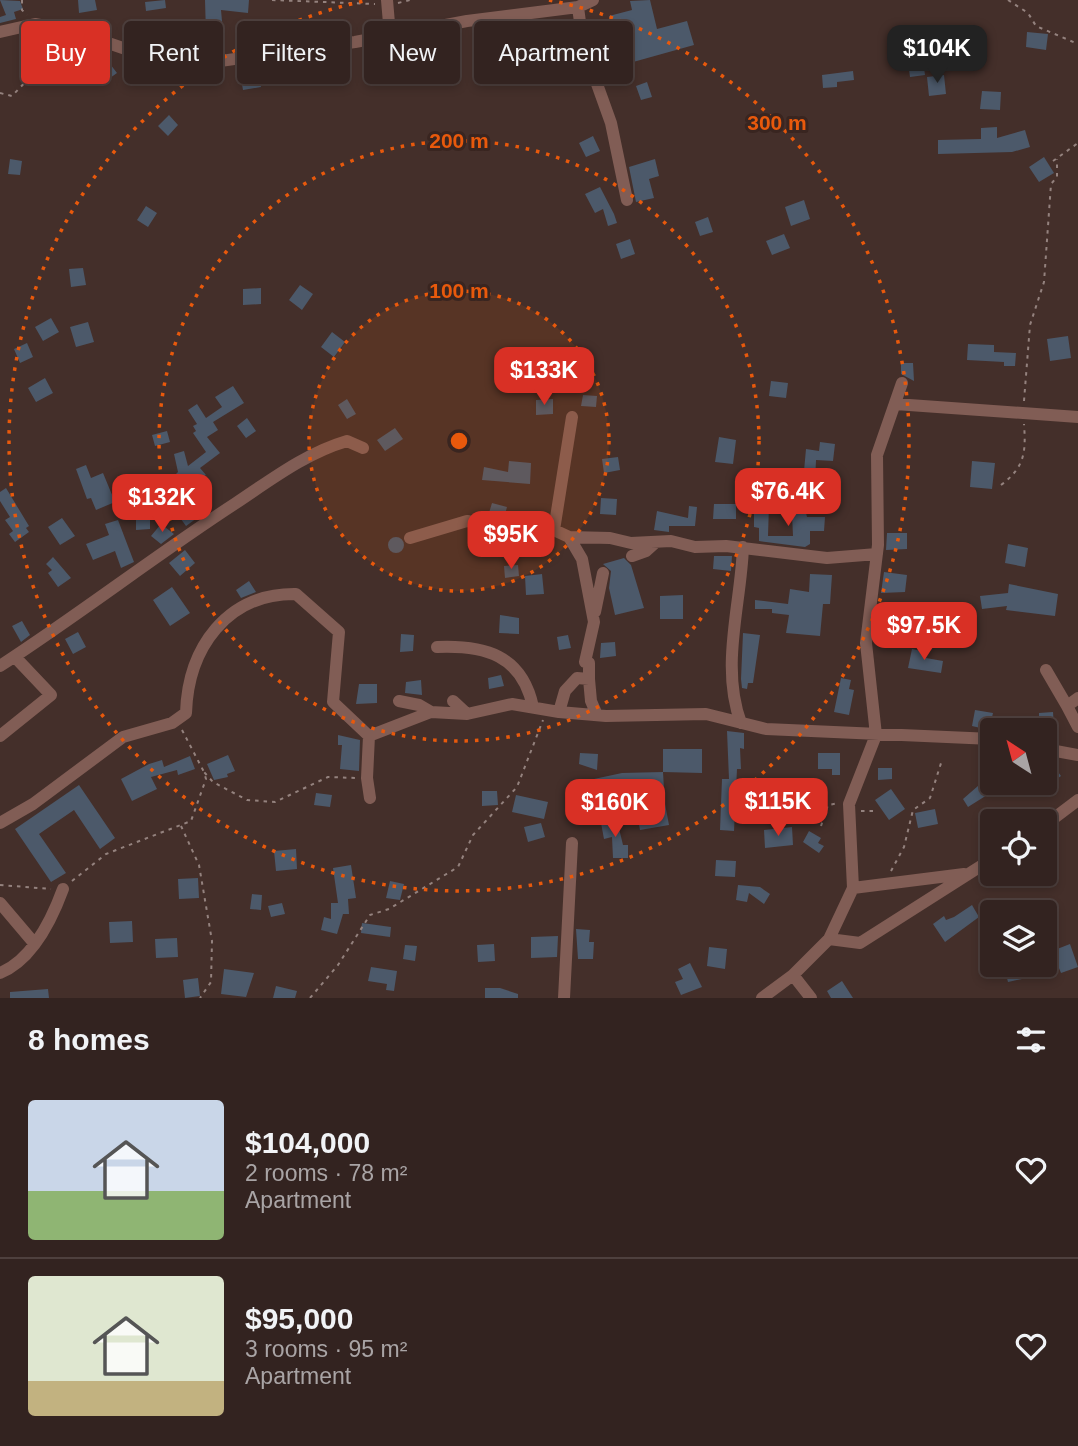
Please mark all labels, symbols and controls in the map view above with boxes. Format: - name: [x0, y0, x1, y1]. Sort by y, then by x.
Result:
- chip: Buy: [21, 21, 110, 84]
- chip: Rent: [124, 21, 223, 84]
- chip: Filters: [237, 21, 350, 84]
- chip: New: [364, 21, 460, 84]
- chip: Apartment: [474, 21, 633, 84]
- pin: $104K: [888, 25, 986, 85]
- text: $104K: [903, 35, 971, 61]
- text: 300 m: [747, 111, 807, 134]
- text: 200 m: [429, 129, 489, 152]
- text: 100 m: [429, 279, 489, 302]
- pin: $133K: [495, 348, 593, 407]
- text: $133K: [510, 357, 578, 383]
- centre of rings: [447, 429, 471, 453]
- pin: $76.4K: [731, 468, 845, 528]
- pin: $132K: [113, 475, 211, 534]
- text: $76.4K: [751, 478, 825, 504]
- text: $132K: [128, 484, 196, 510]
- pin: $95K: [470, 512, 552, 571]
- text: $95K: [484, 521, 538, 547]
- pin: $97.5K: [867, 602, 981, 662]
- text: $97.5K: [887, 612, 961, 638]
- north arrow: [980, 718, 1057, 794]
- map controls: [980, 718, 1057, 977]
- pin: $115K: [729, 778, 827, 838]
- pin: $160K: [566, 780, 664, 839]
- text: $115K: [745, 788, 811, 814]
- text: $160K: [581, 789, 649, 815]
- button: locate: [980, 809, 1057, 886]
- button: layers: [980, 900, 1057, 977]
- icon: filters: [1012, 1021, 1050, 1059]
- text: 8 homes: [28, 1023, 150, 1056]
- text: $104,000: [245, 1126, 370, 1159]
- icon: home: [84, 1128, 168, 1212]
- icon: heart: [1012, 1151, 1050, 1189]
- text: 2 rooms · 78 m²: [245, 1160, 407, 1186]
- text: Apartment: [245, 1187, 351, 1213]
- text: $95,000: [245, 1302, 353, 1335]
- icon: home: [84, 1304, 168, 1388]
- icon: heart: [1012, 1327, 1050, 1365]
- text: 3 rooms · 95 m²: [245, 1336, 407, 1362]
- text: Apartment: [245, 1363, 351, 1389]

